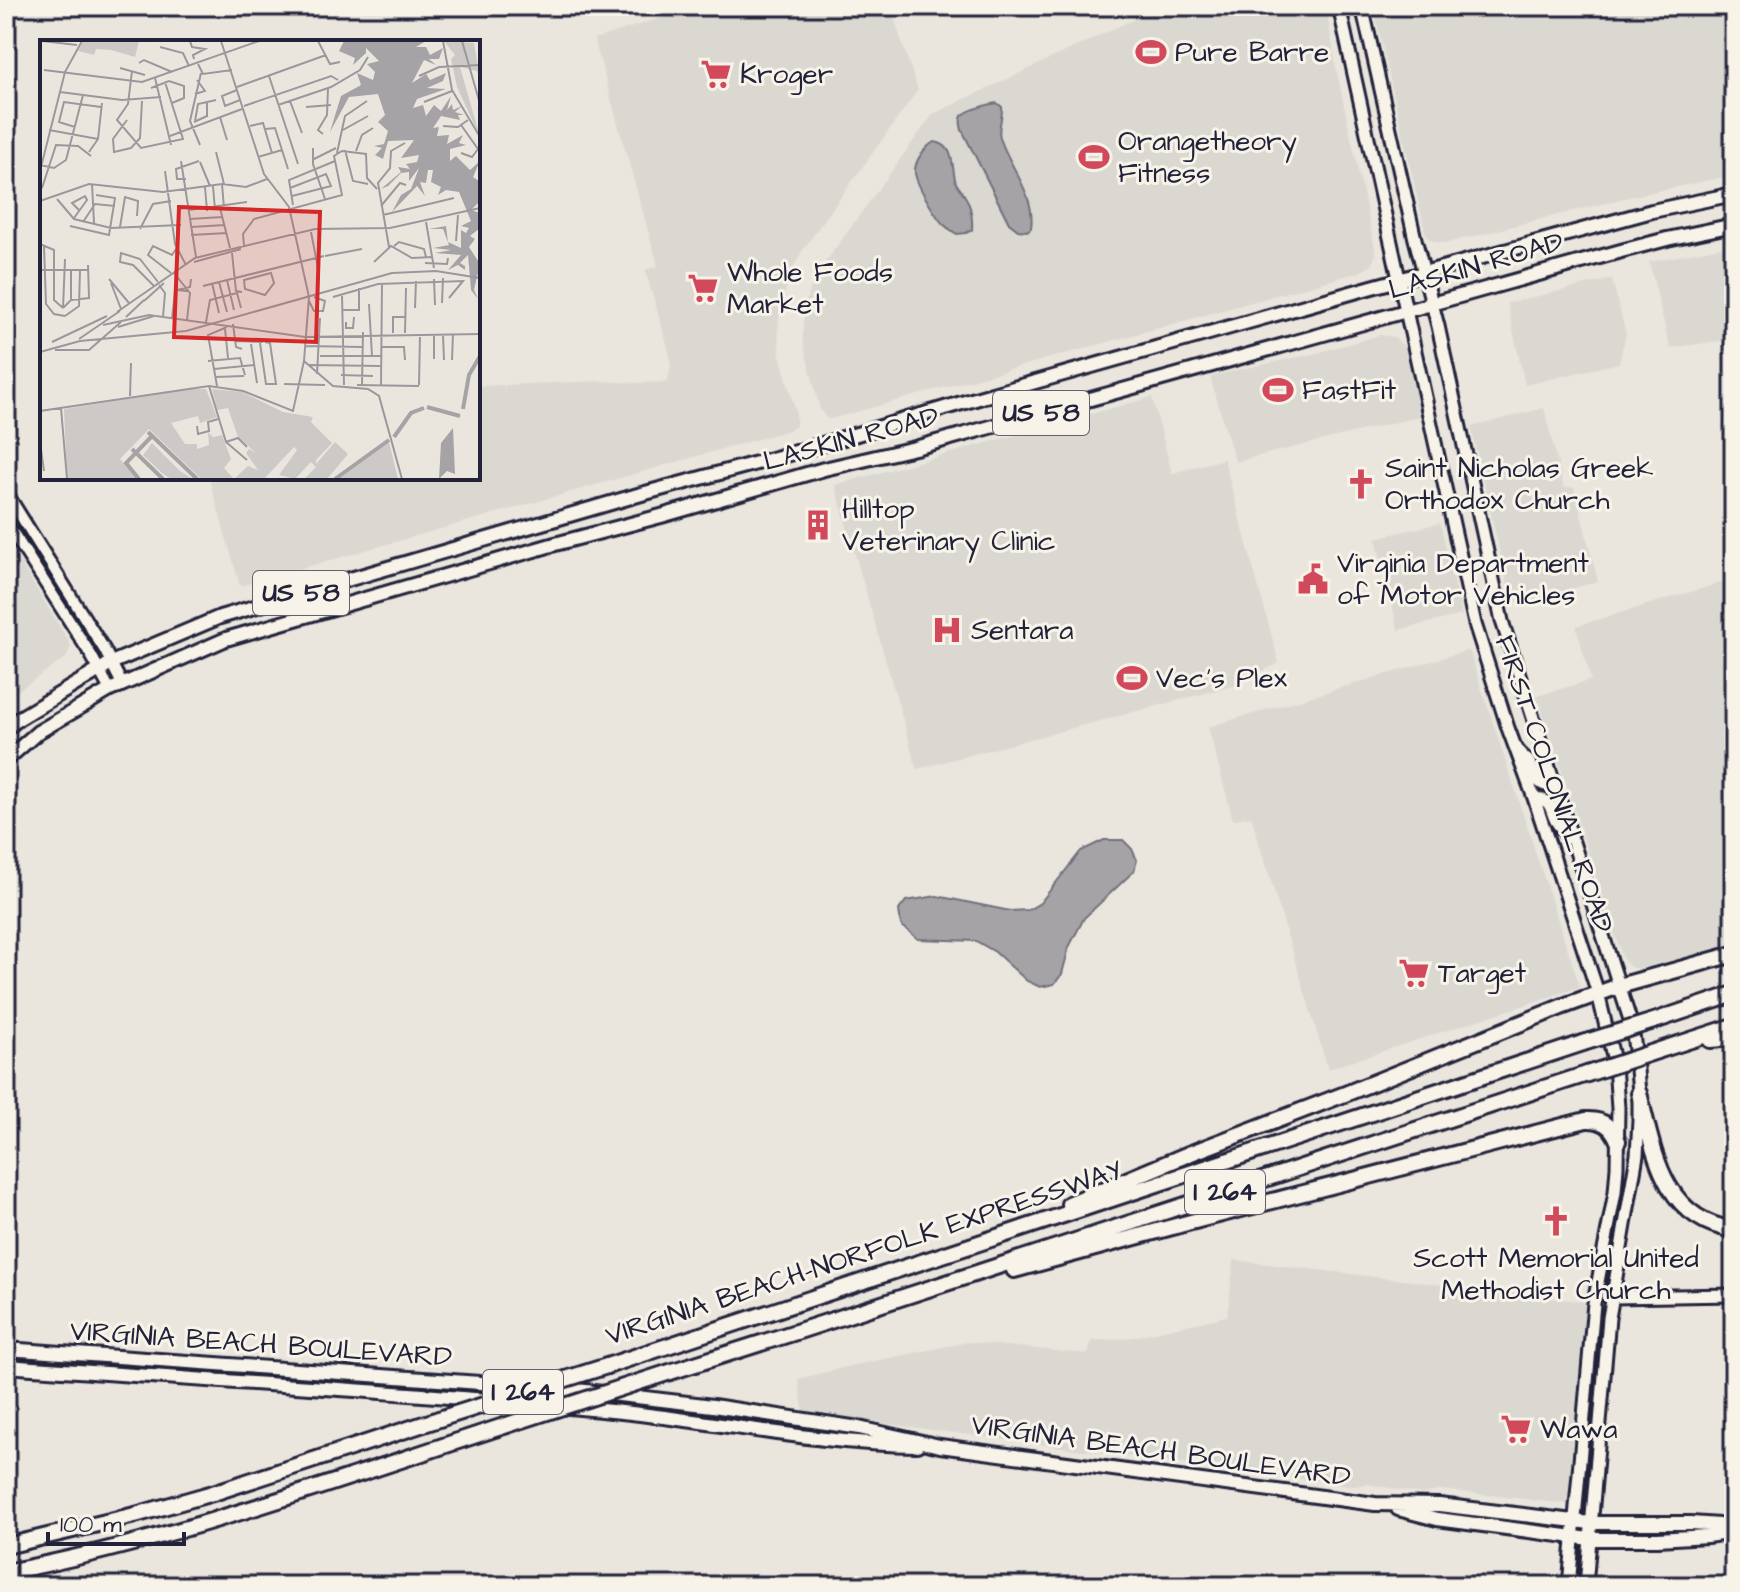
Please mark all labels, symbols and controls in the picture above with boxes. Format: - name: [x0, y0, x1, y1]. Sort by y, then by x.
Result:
- place label: Pure Barre: [1175, 33, 1329, 72]
- sports icon: Pure Barre: [1134, 35, 1168, 69]
- inset map: [40, 40, 480, 480]
- place label: Kroger: [740, 55, 833, 95]
- supermarket icon: Kroger: [699, 57, 733, 91]
- place label: Orangetheory Fitness: [1118, 122, 1297, 193]
- sports icon: Orangetheory Fitness: [1077, 140, 1111, 174]
- street label: LASKIN ROAD: [1384, 222, 1568, 310]
- place label: Whole Foods Market: [727, 253, 893, 324]
- supermarket icon: Whole Foods Market: [686, 271, 720, 305]
- place label: FastFit: [1302, 371, 1397, 410]
- sports icon: FastFit: [1261, 373, 1295, 407]
- road number: US 58: [993, 391, 1089, 435]
- street label: LASKIN ROAD: [759, 397, 943, 481]
- place label: Saint Nicholas Greek Orthodox Church: [1385, 449, 1653, 520]
- church icon: Saint Nicholas Greek Orthodox Church: [1344, 467, 1378, 501]
- place label: Hilltop Veterinary Clinic: [842, 490, 1056, 563]
- building icon: Hilltop Veterinary Clinic: [801, 508, 835, 542]
- place label: Virginia Department of Motor Vehicles: [1337, 544, 1589, 615]
- public building icon: Virginia Department of Motor Vehicles: [1296, 562, 1330, 596]
- road number: US 58: [253, 571, 349, 615]
- place label: Sentara: [971, 611, 1073, 650]
- hospital icon: Sentara: [930, 613, 964, 647]
- street label: FIRST COLONIAL ROAD: [1485, 630, 1623, 938]
- place label: Vec's Plex: [1156, 659, 1288, 698]
- sports icon: Vec's Plex: [1115, 661, 1149, 695]
- place label: Target: [1438, 954, 1527, 994]
- supermarket icon: Target: [1397, 956, 1431, 990]
- street label: VIRGINIA BEACH-NORFOLK EXPRESSWAY: [601, 1151, 1127, 1355]
- road number: I 264: [1185, 1170, 1265, 1214]
- church icon: Scott Memorial United Methodist Church: [1539, 1204, 1573, 1238]
- place label: Scott Memorial United Methodist Church: [1413, 1239, 1699, 1310]
- street label: VIRGINIA BEACH BOULEVARD: [69, 1311, 453, 1377]
- road number: I 264: [483, 1370, 563, 1414]
- street label: VIRGINIA BEACH BOULEVARD: [969, 1405, 1353, 1497]
- place label: Wawa: [1540, 1410, 1617, 1449]
- supermarket icon: Wawa: [1499, 1412, 1533, 1446]
- scale bar: [48, 1496, 184, 1546]
- text: 100 m: [60, 1508, 122, 1542]

